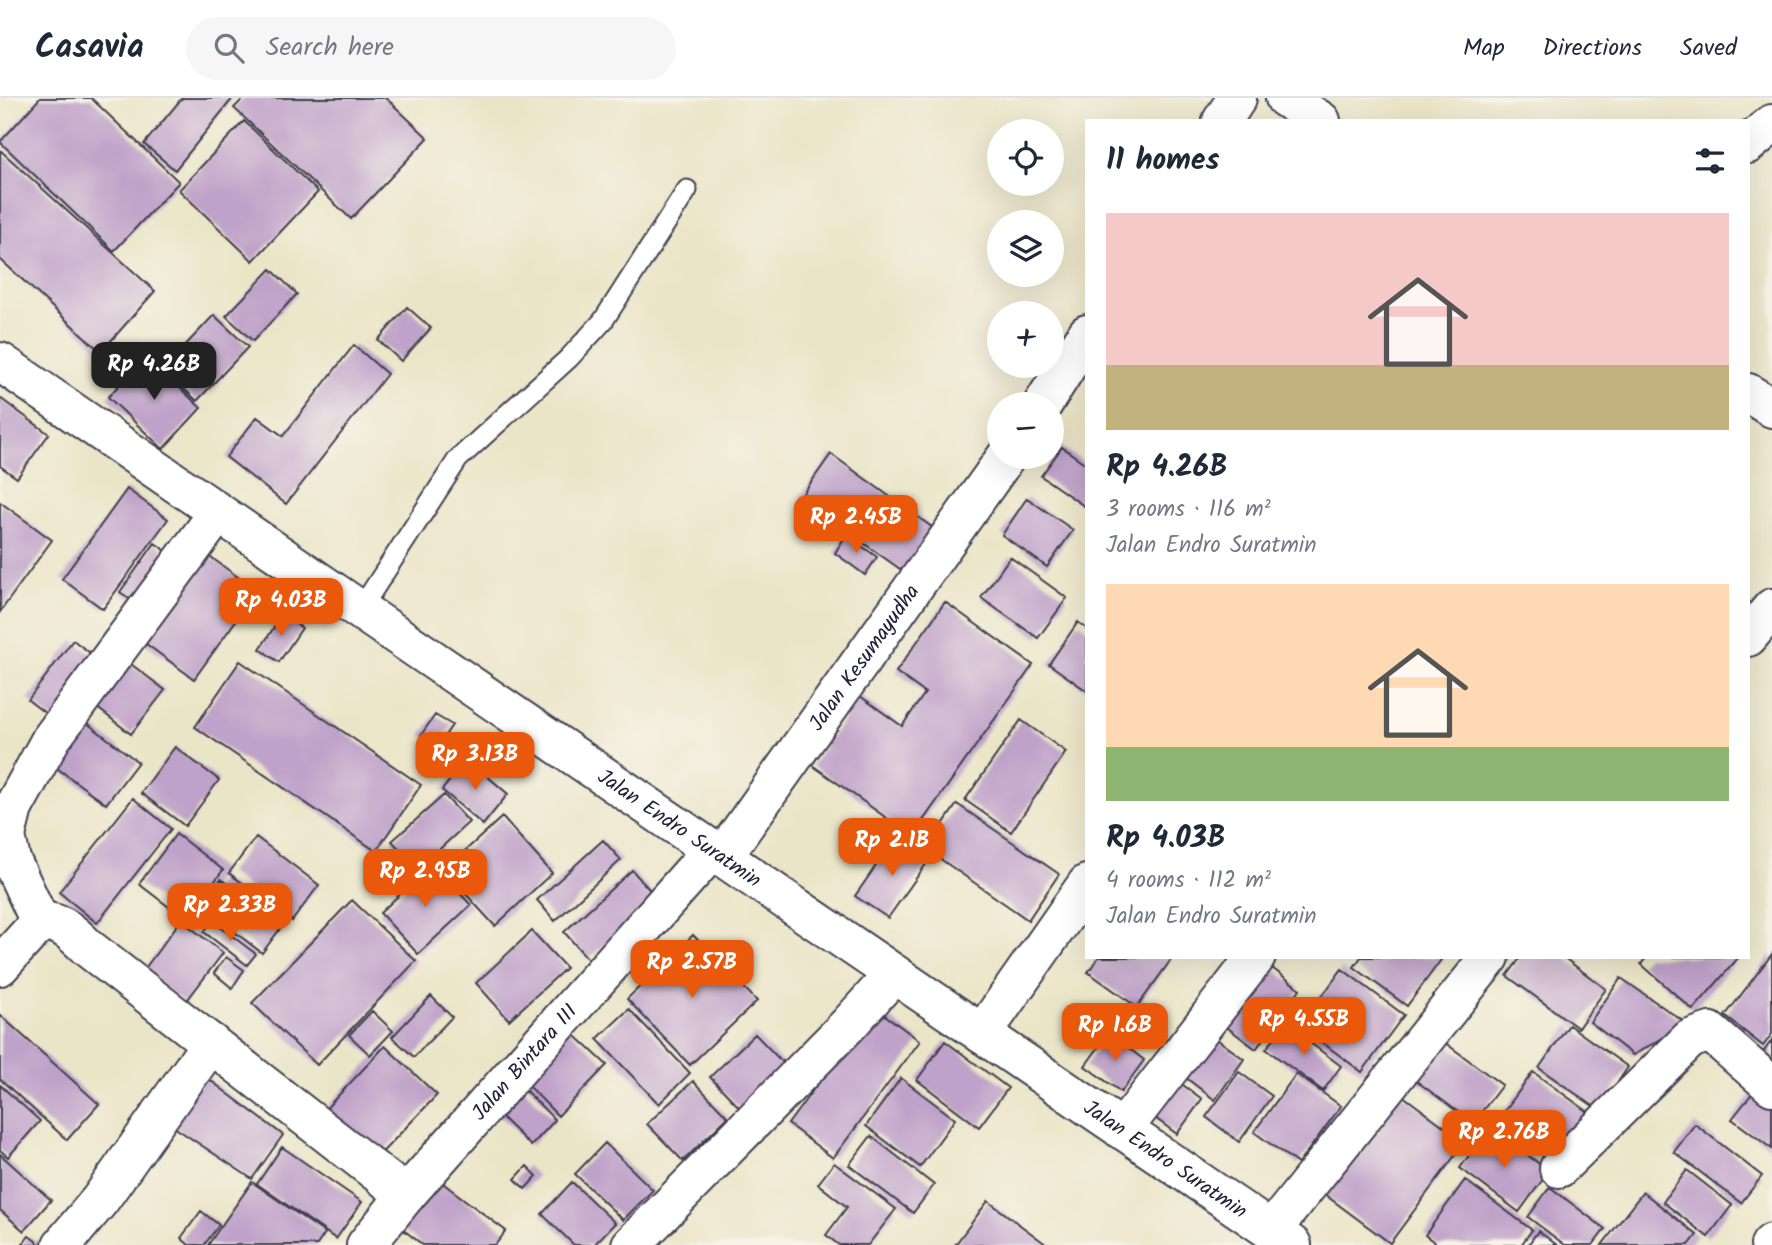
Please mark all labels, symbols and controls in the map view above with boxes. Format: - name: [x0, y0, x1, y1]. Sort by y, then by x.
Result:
- search box: [186, 17, 676, 80]
- text: Casavia: [35, 22, 144, 75]
- text: Search here: [266, 27, 394, 69]
- icon: search: [210, 29, 248, 67]
- text: Map: [1463, 29, 1505, 68]
- text: Directions: [1543, 29, 1642, 68]
- text: Saved: [1680, 29, 1737, 68]
- map controls: [987, 119, 1064, 469]
- button: locate: [987, 119, 1064, 196]
- text: 11 homes: [1106, 137, 1219, 185]
- icon: filters: [1691, 142, 1729, 180]
- button: layers: [987, 210, 1064, 287]
- icon: home: [1355, 259, 1481, 385]
- button: +: [987, 301, 1064, 378]
- pin: Rp 4.26B: [82, 342, 226, 402]
- text: Rp 4.26B: [107, 347, 201, 383]
- button: −: [987, 392, 1064, 469]
- text: Rp 4.26B: [1106, 444, 1228, 492]
- text: 3 rooms · 116 m²: [1106, 492, 1271, 528]
- pin: Rp 2.45B: [784, 496, 928, 555]
- text: Rp 2.45B: [810, 500, 902, 536]
- text: Jalan Endro Suratmin: [1106, 528, 1317, 564]
- pin: Rp 4.03B: [209, 578, 353, 638]
- street label: Jalan Kesumayudha: [801, 578, 929, 738]
- text: Rp 4.03B: [235, 583, 327, 619]
- icon: home: [1355, 630, 1481, 756]
- pin: Rp 3.13B: [403, 732, 547, 792]
- text: Rp 3.13B: [432, 737, 518, 773]
- street label: Jalan Endro Suratmin: [590, 761, 768, 897]
- text: Rp 4.03B: [1106, 815, 1226, 863]
- pin: Rp 2.1B: [827, 818, 957, 878]
- text: Rp 2.1B: [854, 823, 930, 859]
- pin: Rp 2.95B: [353, 850, 497, 909]
- text: Rp 2.95B: [379, 854, 471, 890]
- text: 4 rooms · 112 m²: [1106, 863, 1271, 899]
- pin: Rp 2.33B: [158, 884, 302, 943]
- text: Rp 2.33B: [183, 888, 277, 924]
- text: Jalan Endro Suratmin: [1106, 899, 1317, 935]
- pin: Rp 2.57B: [620, 940, 764, 1000]
- text: Rp 2.57B: [647, 945, 737, 981]
- street label: Jalan Bintara III: [464, 997, 586, 1129]
- pin: Rp 4.55B: [1232, 998, 1376, 1057]
- text: Rp 4.55B: [1259, 1002, 1349, 1038]
- pin: Rp 1.6B: [1050, 1004, 1180, 1063]
- text: Rp 1.6B: [1078, 1008, 1152, 1044]
- street label: Jalan Endro Suratmin: [1076, 1092, 1254, 1228]
- pin: Rp 2.76B: [1432, 1110, 1576, 1170]
- text: Rp 2.76B: [1458, 1115, 1550, 1151]

